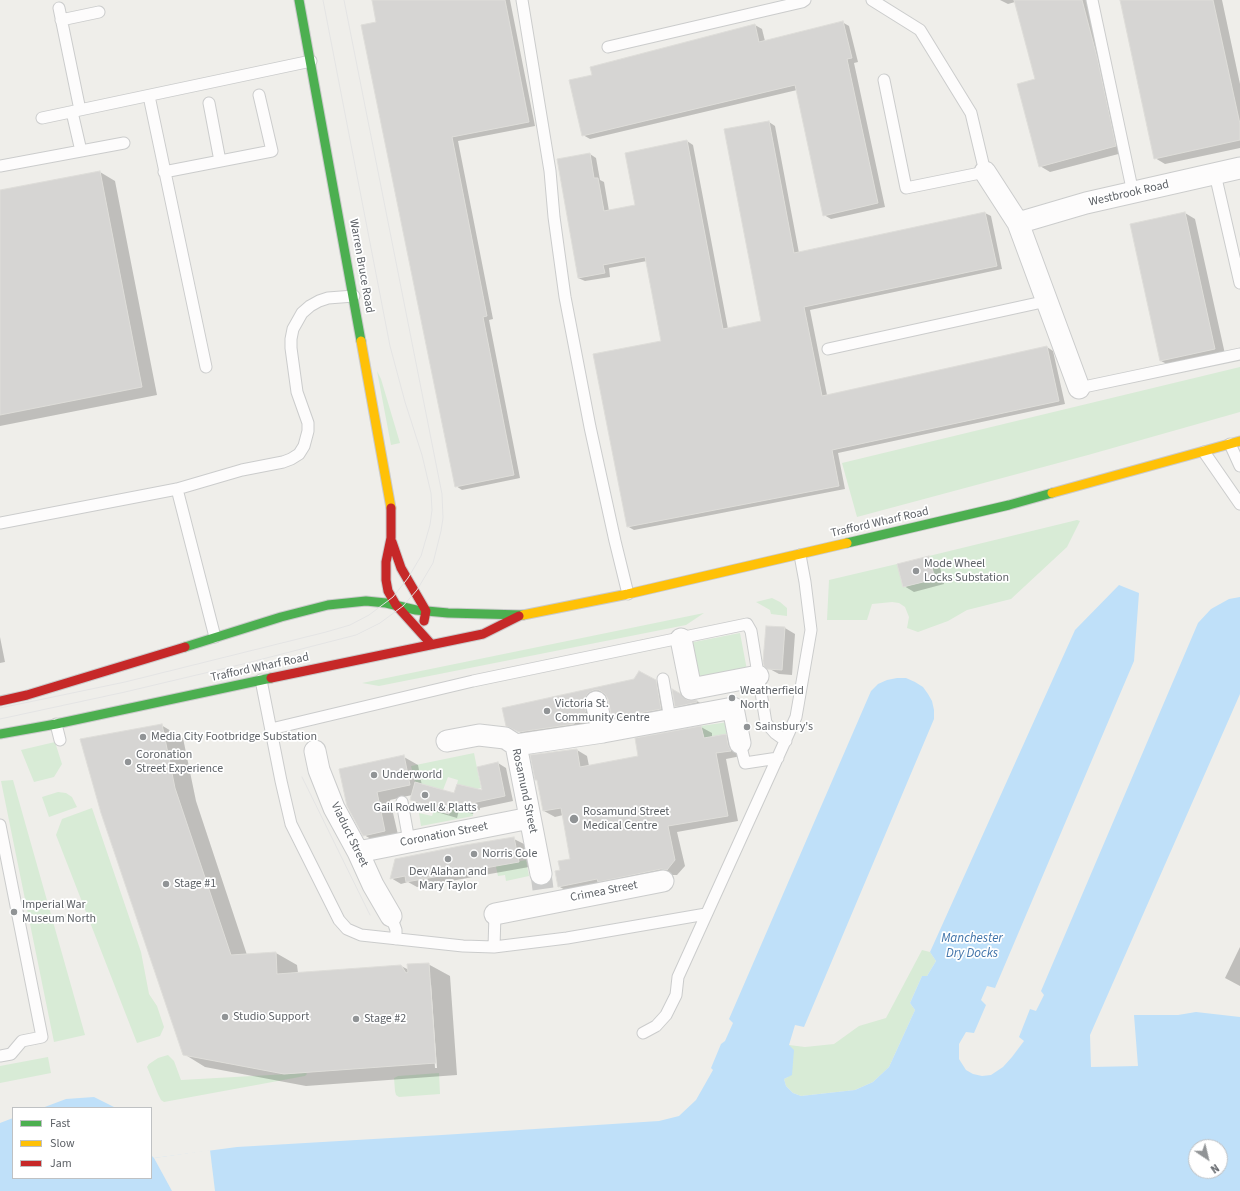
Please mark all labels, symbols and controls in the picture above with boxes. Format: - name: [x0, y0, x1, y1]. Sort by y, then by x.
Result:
- street label: Westbrook Road: [1087, 178, 1171, 210]
- street label: Warren Bruce Road: [346, 218, 376, 314]
- street label: Trafford Wharf Road: [830, 505, 930, 541]
- place label: Mode Wheel Locks Substation: [924, 557, 1009, 585]
- marker: Mode Wheel Locks Substation: [911, 566, 921, 576]
- street label: Trafford Wharf Road: [210, 651, 310, 685]
- place label: Weatherfield North: [740, 684, 804, 712]
- marker: Weatherfield North: [727, 693, 737, 703]
- place label: Victoria St. Community Centre: [555, 697, 650, 725]
- marker: Victoria St. Community Centre: [542, 706, 552, 716]
- place label: Sainsbury's: [755, 720, 813, 734]
- marker: Sainsbury's: [742, 722, 752, 732]
- place label: Media City Footbridge Substation: [151, 730, 317, 744]
- marker: Media City Footbridge Substation: [138, 732, 148, 742]
- street label: Rosamund Street: [508, 747, 540, 835]
- place label: Coronation Street Experience: [136, 748, 223, 776]
- marker: Coronation Street Experience: [123, 757, 133, 767]
- place label: Underworld: [382, 768, 442, 782]
- marker: Underworld: [369, 770, 379, 780]
- marker: Gail Rodwell & Platts: [420, 790, 430, 800]
- street label: Viaduct Street: [327, 800, 371, 870]
- place label: Gail Rodwell & Platts: [373, 801, 477, 815]
- place label: Rosamund Street Medical Centre: [583, 805, 669, 833]
- marker: Rosamund Street Medical Centre: [568, 813, 580, 825]
- street label: Coronation Street: [399, 819, 489, 851]
- place label: Norris Cole: [482, 847, 537, 861]
- marker: Norris Cole: [469, 849, 479, 859]
- marker: Dev Alahan and Mary Taylor: [443, 854, 453, 864]
- place label: Dev Alahan and Mary Taylor: [409, 865, 487, 893]
- place label: Stage #1: [174, 877, 216, 891]
- street label: Crimea Street: [569, 878, 639, 906]
- marker: Stage #1: [161, 879, 171, 889]
- place label: Imperial War Museum North: [22, 898, 96, 926]
- marker: Imperial War Museum North: [9, 907, 19, 917]
- water label: Manchester Dry Docks: [941, 931, 1003, 962]
- place label: Studio Support: [233, 1010, 309, 1024]
- marker: Studio Support: [220, 1012, 230, 1022]
- place label: Stage #2: [364, 1012, 406, 1026]
- marker: Stage #2: [351, 1014, 361, 1024]
- legend: [12, 1107, 152, 1179]
- text: Fast: [50, 1115, 70, 1132]
- text: Slow: [50, 1135, 75, 1152]
- north arrow: [1188, 1139, 1228, 1179]
- text: Jam: [50, 1155, 72, 1172]
- text: N: [1207, 1160, 1222, 1177]

